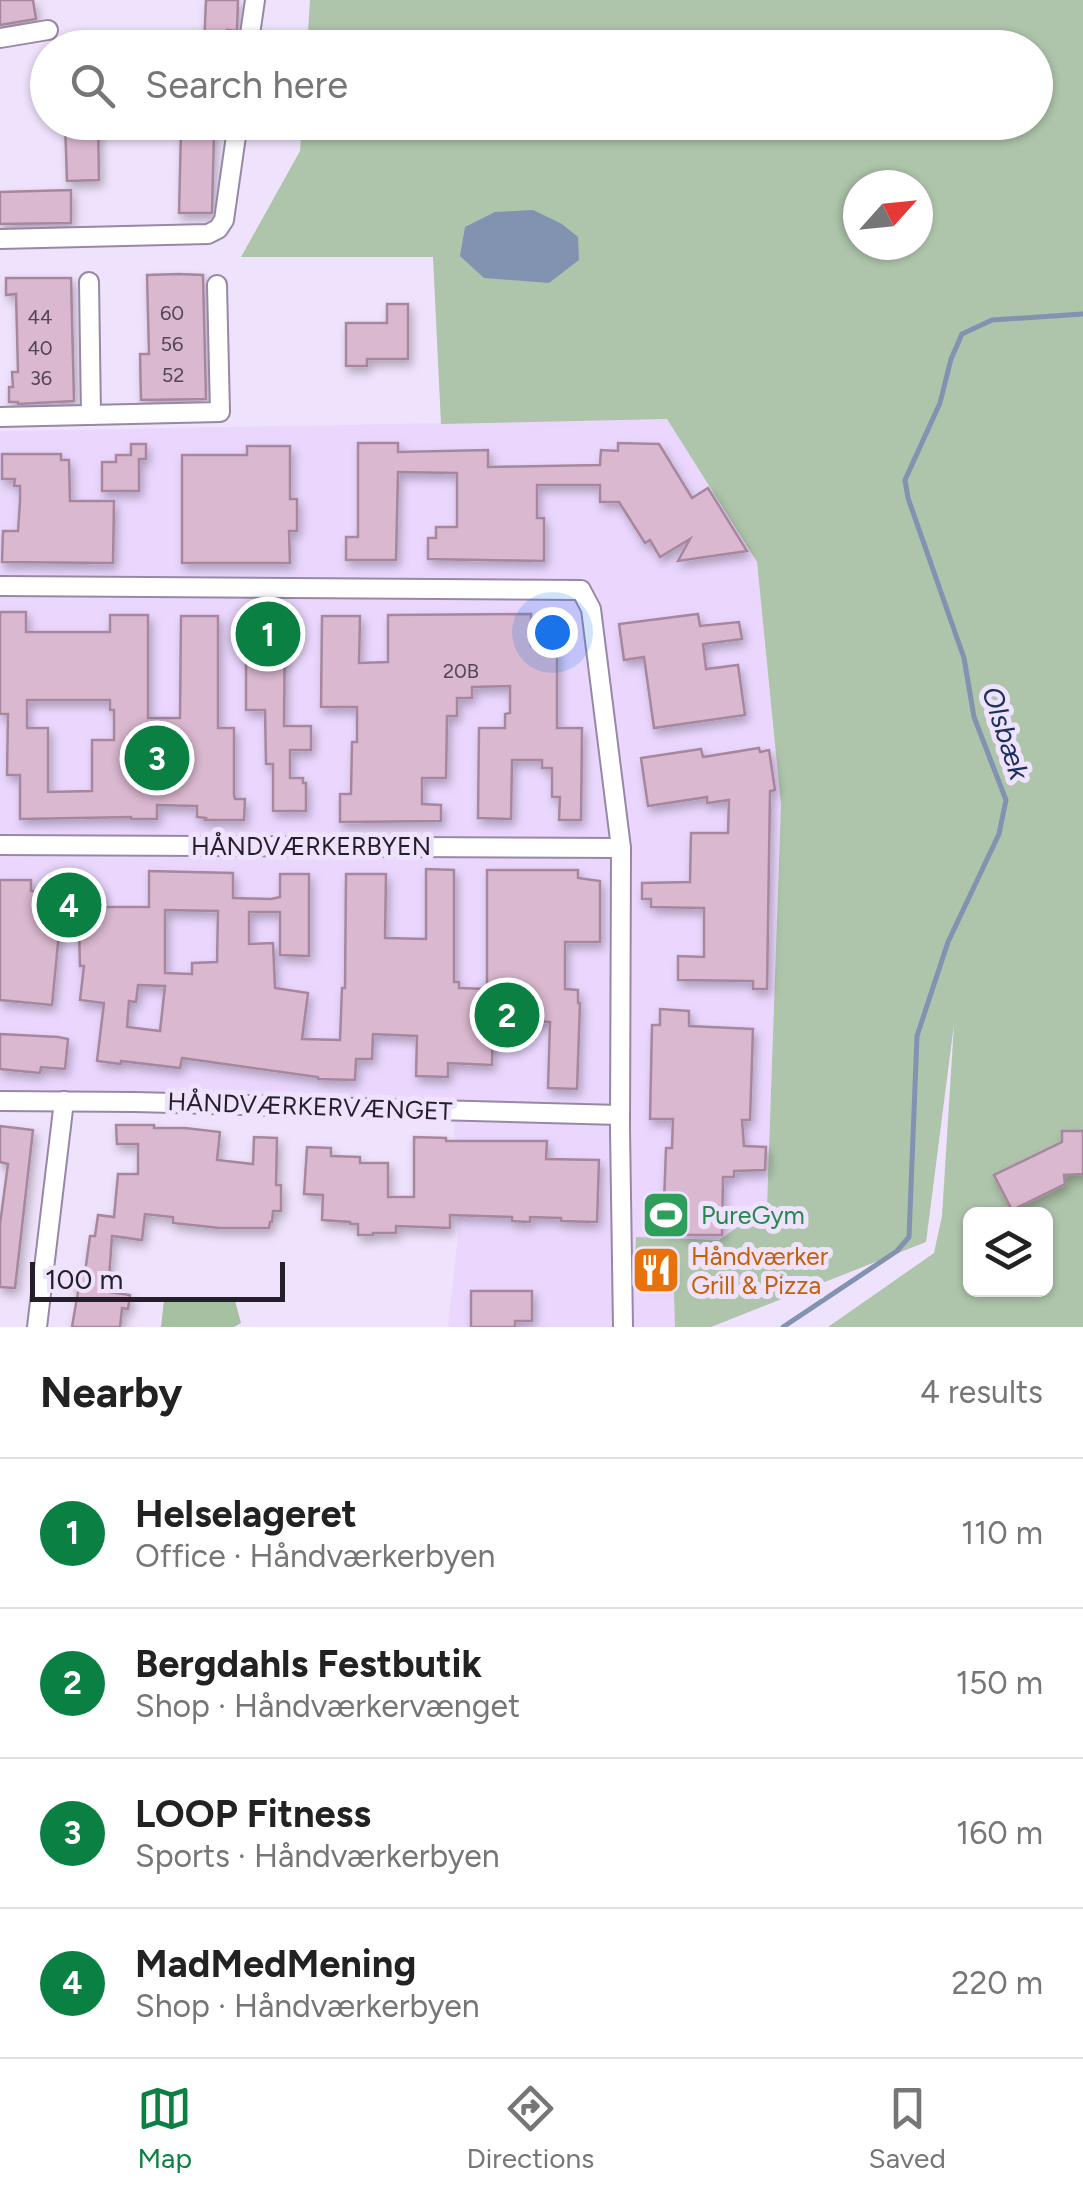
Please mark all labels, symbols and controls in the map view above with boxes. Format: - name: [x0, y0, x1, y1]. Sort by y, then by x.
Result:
- search box: [30, 30, 1053, 140]
- icon: search: [65, 58, 120, 113]
- text: Search here: [145, 62, 348, 108]
- north arrow: [843, 170, 933, 260]
- house number: 60: [160, 301, 184, 325]
- house number: 44: [28, 305, 52, 329]
- house number: 56: [161, 332, 183, 356]
- house number: 40: [27, 336, 53, 360]
- house number: 52: [162, 363, 184, 387]
- house number: 36: [30, 366, 52, 390]
- pin: 1: [236, 596, 300, 672]
- your location: [527, 607, 578, 658]
- house number: 20B: [443, 659, 479, 683]
- water label: Olsbæk: [975, 682, 1037, 785]
- pin: 3: [124, 720, 190, 796]
- street label: HÅNDVÆRKERBYEN: [191, 831, 431, 861]
- pin: 4: [36, 868, 102, 942]
- pin: 2: [474, 978, 540, 1052]
- street label: HÅNDVÆRKERVÆNGET: [167, 1086, 453, 1126]
- sports icon: PureGym: [640, 1189, 692, 1241]
- place label: PureGym: [701, 1200, 805, 1230]
- map controls: [963, 1207, 1053, 1297]
- button: layers: [963, 1207, 1053, 1297]
- place label: Håndværker Grill & Pizza: [691, 1241, 829, 1300]
- restaurant icon: Håndværker Grill & Pizza: [630, 1244, 682, 1296]
- scale bar: [30, 1257, 285, 1302]
- text: 100 m: [45, 1262, 123, 1296]
- text: Nearby: [40, 1367, 182, 1418]
- text: 4 results: [920, 1373, 1043, 1411]
- text: Helselageret: [135, 1491, 357, 1537]
- text: 1: [66, 1514, 79, 1552]
- text: 110 m: [961, 1514, 1043, 1552]
- text: Office · Håndværkerbyen: [135, 1537, 495, 1575]
- text: Bergdahls Festbutik: [135, 1641, 482, 1687]
- text: 2: [63, 1664, 82, 1702]
- text: 150 m: [956, 1664, 1043, 1702]
- text: Shop · Håndværkervænget: [135, 1687, 520, 1725]
- text: LOOP Fitness: [135, 1791, 371, 1837]
- text: 3: [64, 1814, 81, 1852]
- text: 160 m: [956, 1814, 1043, 1852]
- text: Sports · Håndværkerbyen: [135, 1837, 500, 1875]
- text: MadMedMening: [135, 1941, 416, 1987]
- text: 4: [62, 1964, 83, 2002]
- text: 220 m: [952, 1964, 1043, 2002]
- text: Shop · Håndværkerbyen: [135, 1987, 480, 2025]
- tab: Map: [137, 2081, 192, 2175]
- tab: Directions: [467, 2081, 594, 2175]
- tab: Saved: [869, 2081, 946, 2175]

